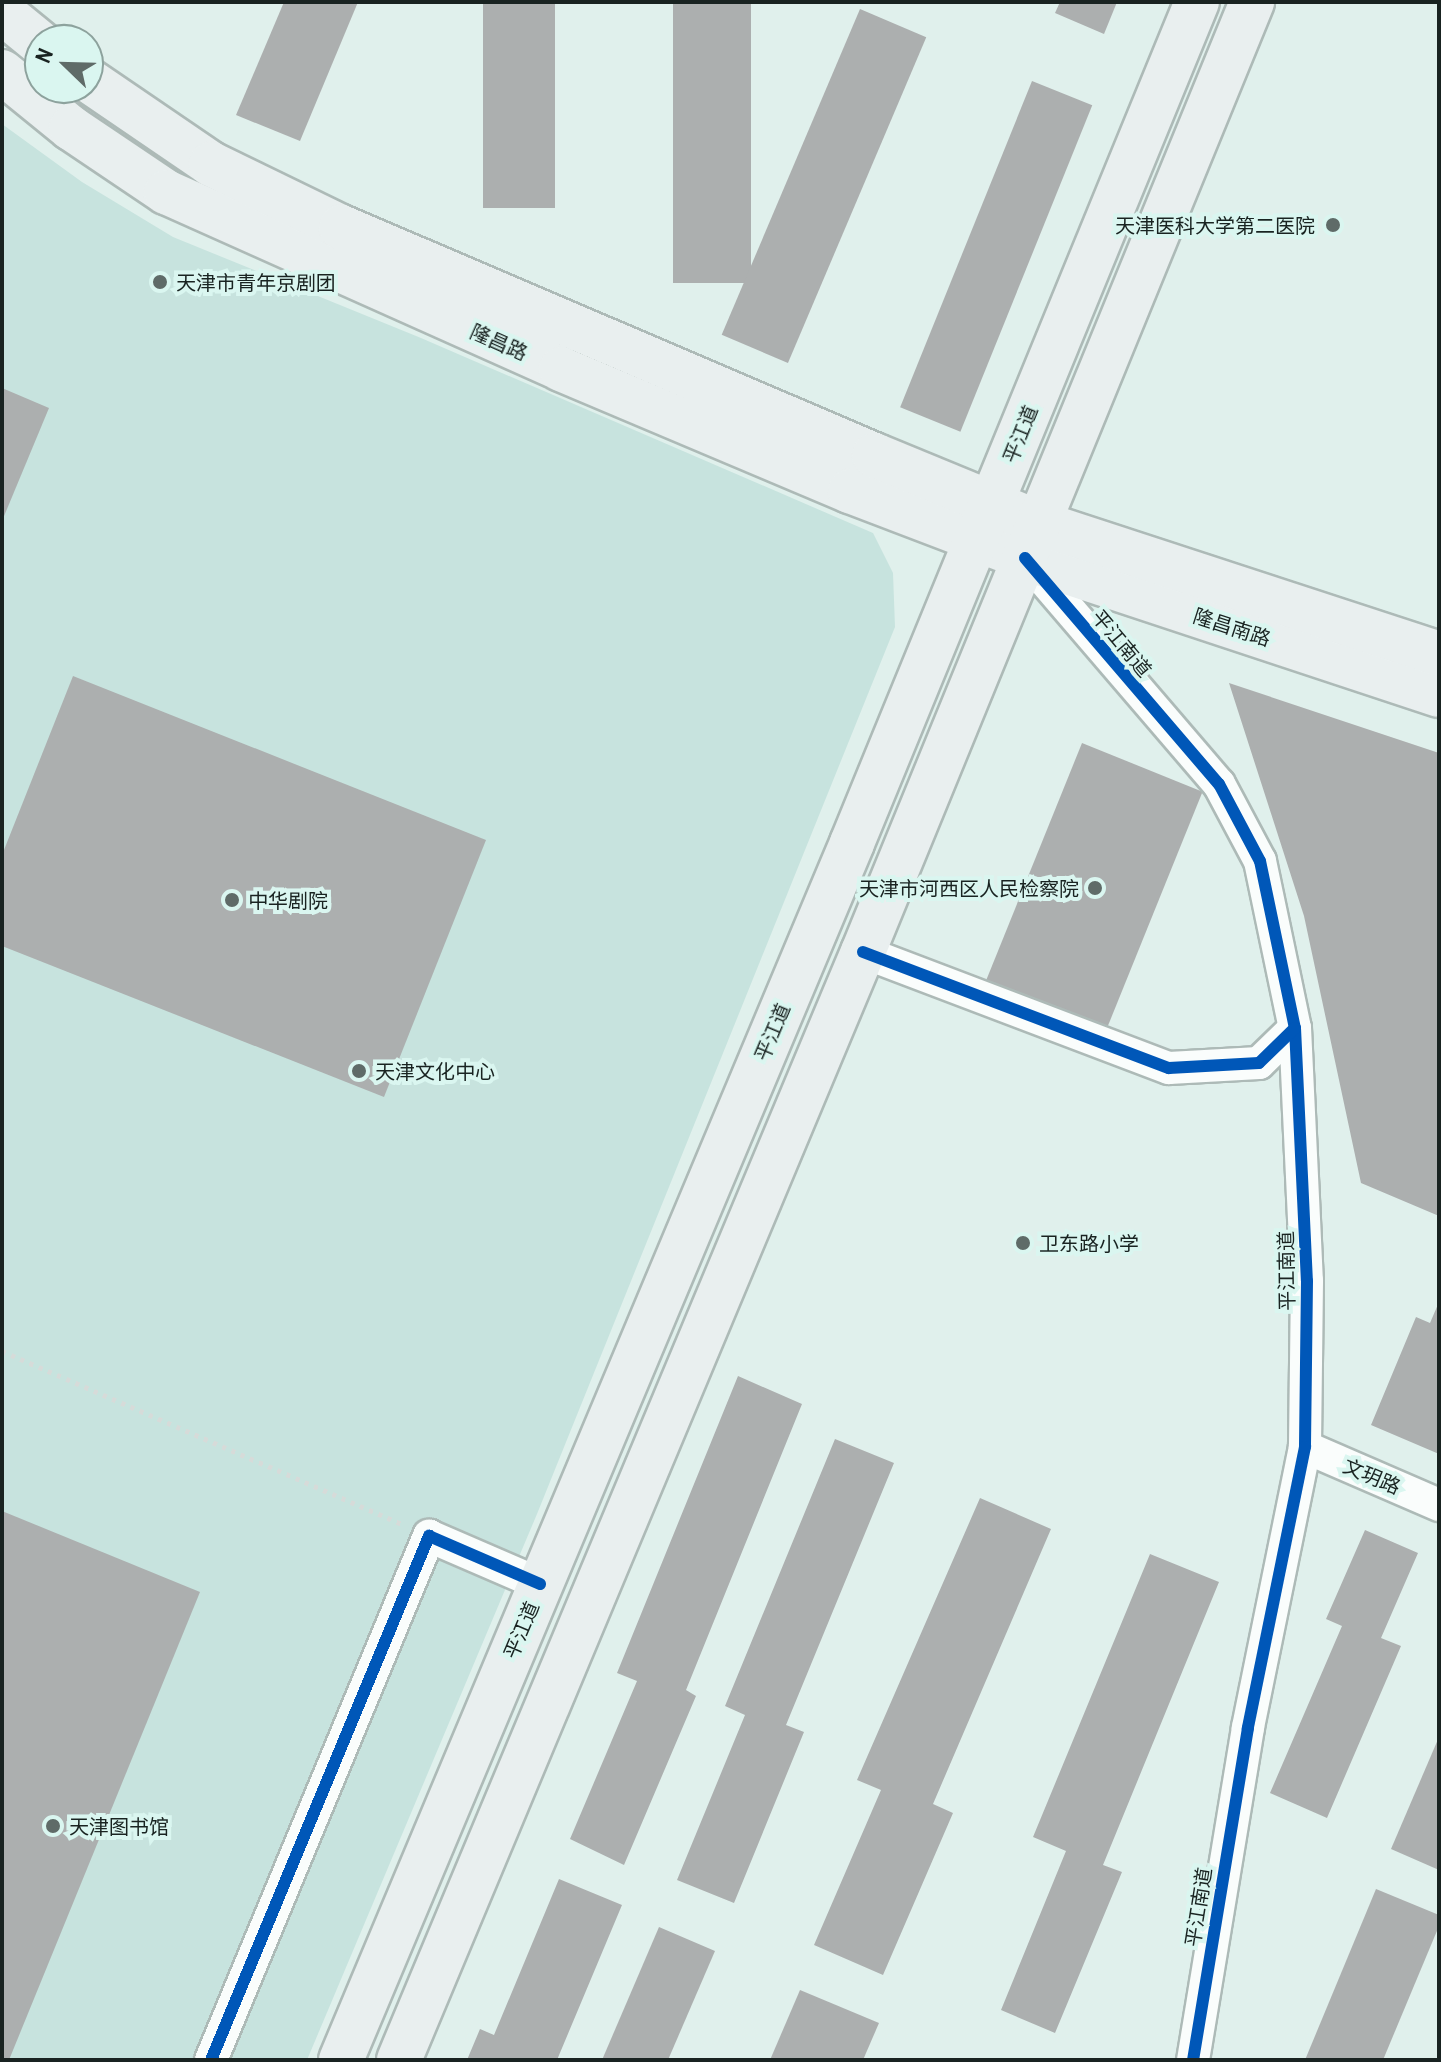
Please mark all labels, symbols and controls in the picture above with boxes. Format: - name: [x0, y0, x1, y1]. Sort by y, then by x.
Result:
- north arrow: [24, 24, 104, 104]
- text: N: [27, 44, 60, 67]
- place label: 天津医科大学第二医院: [1115, 213, 1315, 237]
- marker: 天津医科大学第二医院: [1322, 214, 1344, 236]
- place label: 天津市青年京剧团: [176, 270, 336, 294]
- marker: 天津市青年京剧团: [151, 273, 169, 291]
- street label: 隆昌路: [467, 319, 531, 365]
- street label: 平江道: [998, 402, 1042, 466]
- street label: 隆昌南路: [1190, 603, 1274, 651]
- street label: 平江南道: [1087, 605, 1157, 681]
- place label: 天津市河西区人民检察院: [859, 876, 1079, 900]
- marker: 天津市河西区人民检察院: [1086, 879, 1104, 897]
- place label: 中华剧院: [248, 888, 328, 912]
- marker: 中华剧院: [223, 891, 241, 909]
- street label: 平江道: [749, 1000, 795, 1064]
- place label: 天津文化中心: [375, 1059, 495, 1083]
- marker: 天津文化中心: [350, 1062, 368, 1080]
- place label: 卫东路小学: [1039, 1231, 1139, 1255]
- street label: 平江南道: [1273, 1231, 1299, 1311]
- marker: 卫东路小学: [1014, 1234, 1032, 1252]
- street label: 文玥路: [1340, 1453, 1404, 1499]
- street label: 平江道: [498, 1598, 544, 1662]
- place label: 天津图书馆: [69, 1814, 169, 1838]
- marker: 天津图书馆: [44, 1817, 62, 1835]
- street label: 平江南道: [1180, 1866, 1216, 1948]

